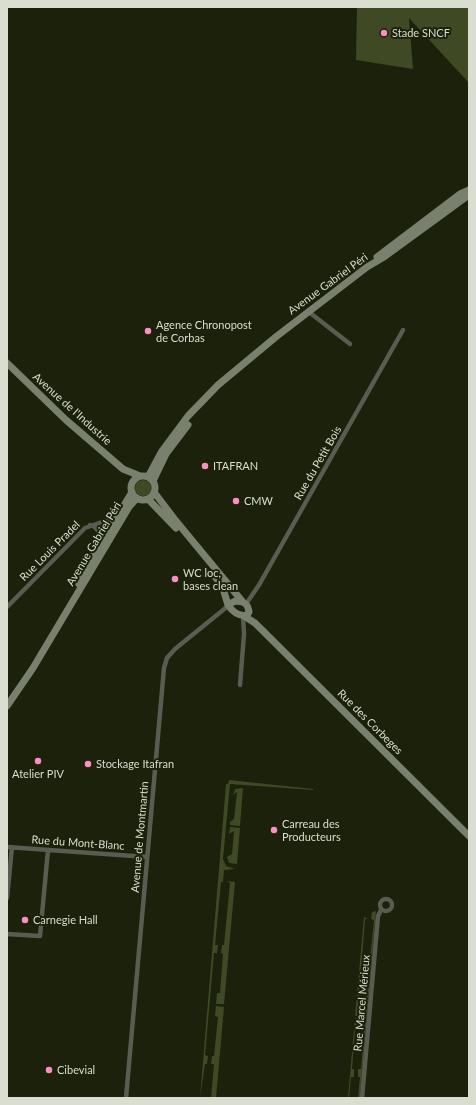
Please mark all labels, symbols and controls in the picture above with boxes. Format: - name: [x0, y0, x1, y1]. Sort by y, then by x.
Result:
- place label: Stade SNCF: [392, 26, 450, 40]
- marker: Stade SNCF: [379, 28, 389, 38]
- street label: Avenue Gabriel Péri: [285, 251, 371, 317]
- place label: Agence Chronopost de Corbas: [156, 318, 252, 344]
- marker: Agence Chronopost de Corbas: [143, 326, 153, 336]
- street label: Avenue de l'Industrie: [30, 370, 114, 448]
- street label: Rue du Petit Bois: [292, 424, 344, 502]
- place label: ITAFRAN: [213, 459, 258, 473]
- marker: ITAFRAN: [200, 461, 210, 471]
- place label: CMW: [244, 494, 273, 508]
- marker: CMW: [231, 496, 241, 506]
- street label: Avenue Gabriel Péri: [64, 500, 124, 588]
- street label: Rue Louis Pradel: [17, 518, 83, 584]
- place label: WC loc, bases clean: [183, 566, 238, 592]
- marker: WC loc, bases clean: [170, 574, 180, 584]
- street label: Rue des Corbeges: [335, 687, 405, 757]
- marker: Atelier PIV: [33, 756, 43, 766]
- place label: Stockage Itafran: [96, 757, 174, 771]
- marker: Stockage Itafran: [83, 759, 93, 769]
- place label: Atelier PIV: [12, 767, 64, 781]
- street label: Avenue de Montmartin: [129, 781, 151, 893]
- place label: Carreau des Producteurs: [282, 817, 341, 843]
- marker: Carreau des Producteurs: [269, 825, 279, 835]
- street label: Rue du Mont-Blanc: [31, 833, 125, 853]
- place label: Carnegie Hall: [33, 913, 98, 927]
- marker: Carnegie Hall: [20, 915, 30, 925]
- street label: Rue Marcel Mérieux: [351, 954, 373, 1052]
- place label: Cibevial: [57, 1063, 95, 1077]
- marker: Cibevial: [44, 1065, 54, 1075]

